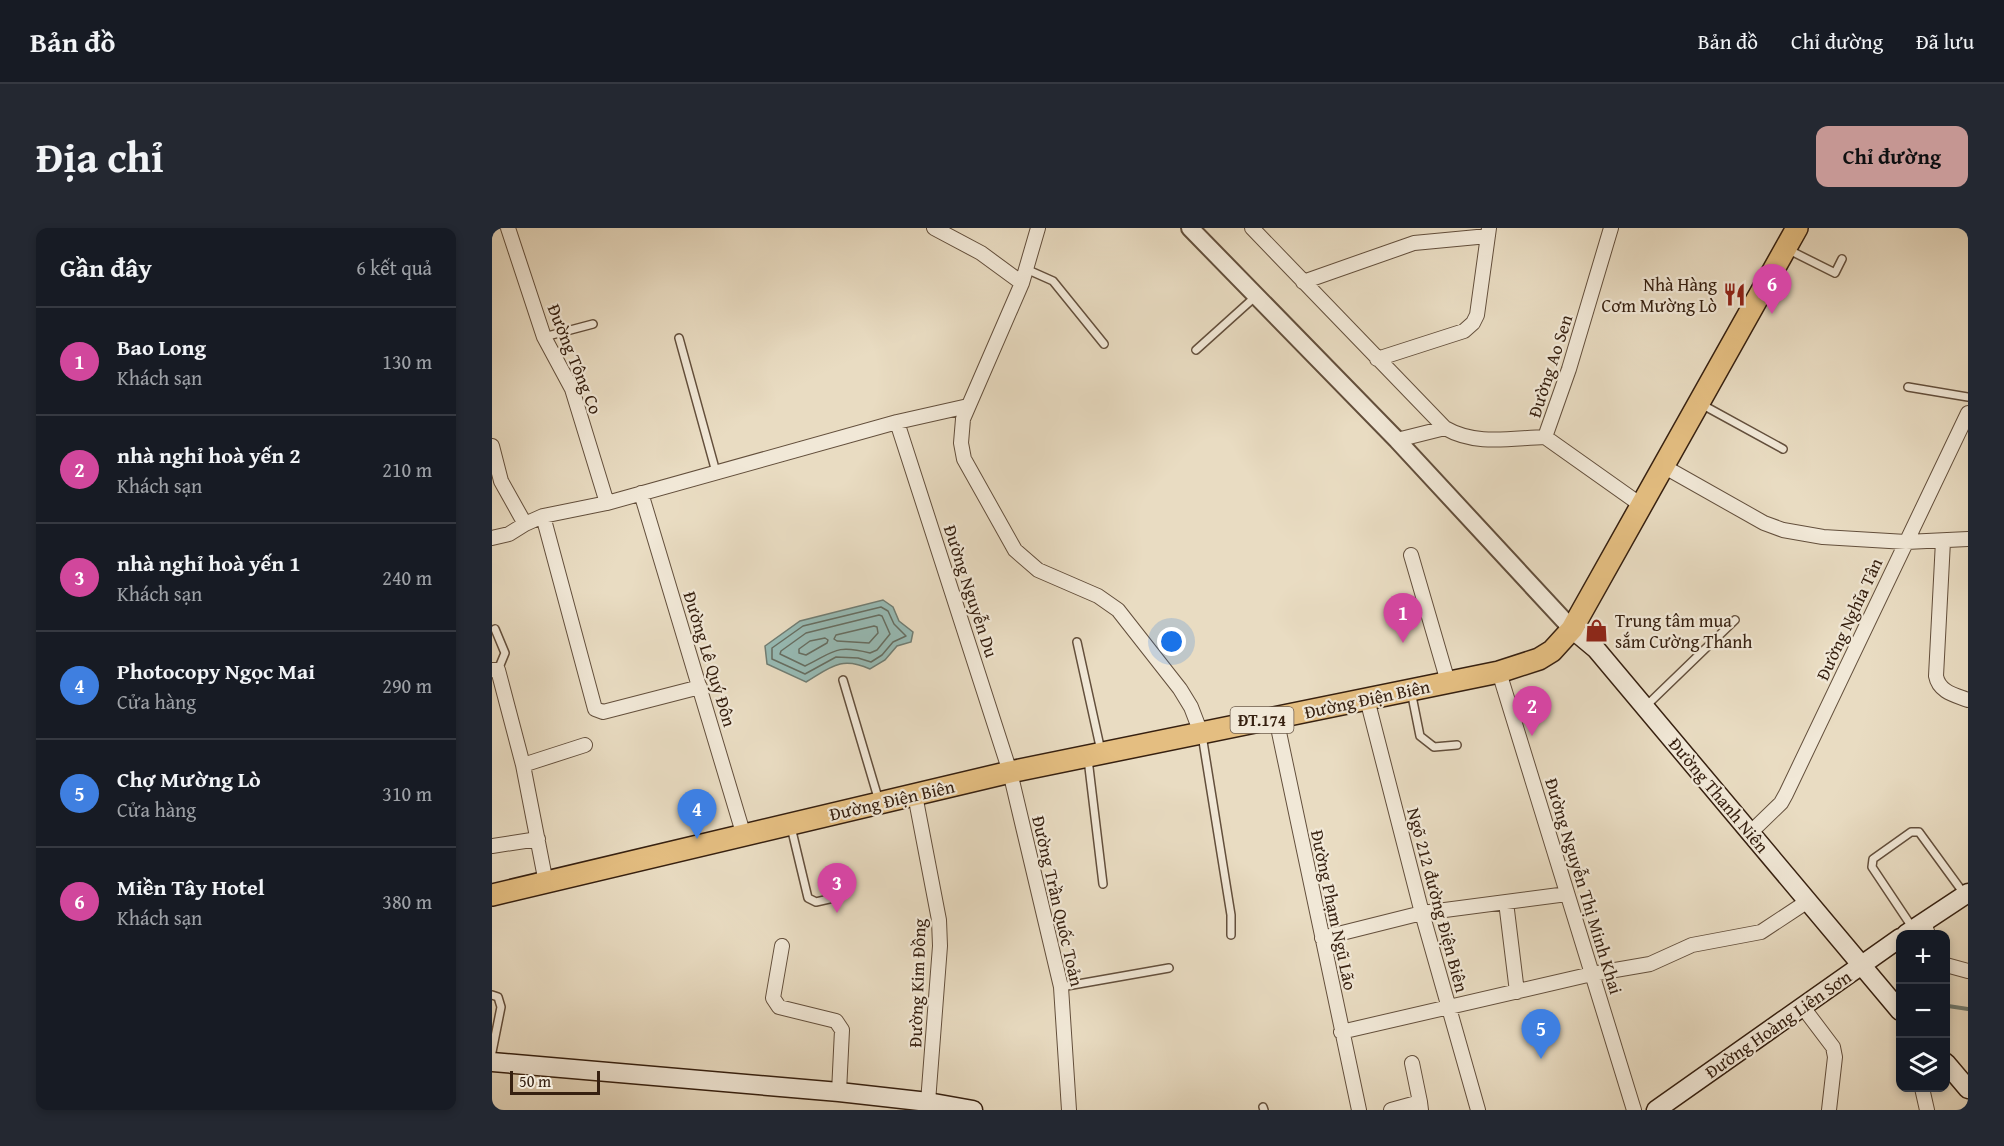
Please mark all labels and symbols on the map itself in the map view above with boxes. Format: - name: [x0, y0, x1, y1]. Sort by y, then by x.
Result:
- pin: 6: [1752, 264, 1792, 314]
- place label: Nhà Hàng Cơm Mường Lò: [1601, 271, 1717, 319]
- restaurant icon: Nhà Hàng Cơm Mường Lò: [1722, 281, 1748, 307]
- street label: Đường Tông Co: [541, 300, 609, 418]
- street label: Đường Ao Sen: [1521, 311, 1579, 421]
- street label: Đường Nguyễn Du: [937, 521, 1005, 661]
- street label: Đường Nghĩa Tân: [1809, 553, 1889, 685]
- street label: Đường Lê Quý Đôn: [677, 588, 743, 730]
- pin: 1: [1384, 594, 1422, 643]
- place label: Trung tâm mua sắm Cường Thanh: [1615, 607, 1752, 655]
- shop icon: Trung tâm mua sắm Cường Thanh: [1584, 617, 1610, 643]
- your location: [1157, 627, 1186, 656]
- street label: Đường Điện Biên: [1302, 673, 1432, 725]
- pin: 2: [1512, 686, 1552, 736]
- road number: ĐT.174: [1230, 707, 1294, 733]
- street label: Đường Thanh Niên: [1662, 731, 1776, 859]
- street label: Đường Điện Biên: [827, 772, 957, 828]
- street label: Đường Nguyễn Thị Minh Khai: [1538, 775, 1630, 997]
- pin: 4: [678, 790, 716, 839]
- street label: Ngõ 212 đường Điện Biên: [1400, 805, 1476, 995]
- street label: Đường Trần Quốc Toản: [1025, 813, 1091, 989]
- street label: Đường Phạm Ngũ Lão: [1304, 827, 1364, 993]
- pin: 3: [818, 864, 856, 913]
- street label: Đường Kim Đồng: [901, 918, 933, 1048]
- street label: Đường Hoàng Liên Sơn: [1699, 963, 1857, 1085]
- pin: 5: [1522, 1010, 1560, 1059]
- scale bar: [510, 1068, 600, 1096]

